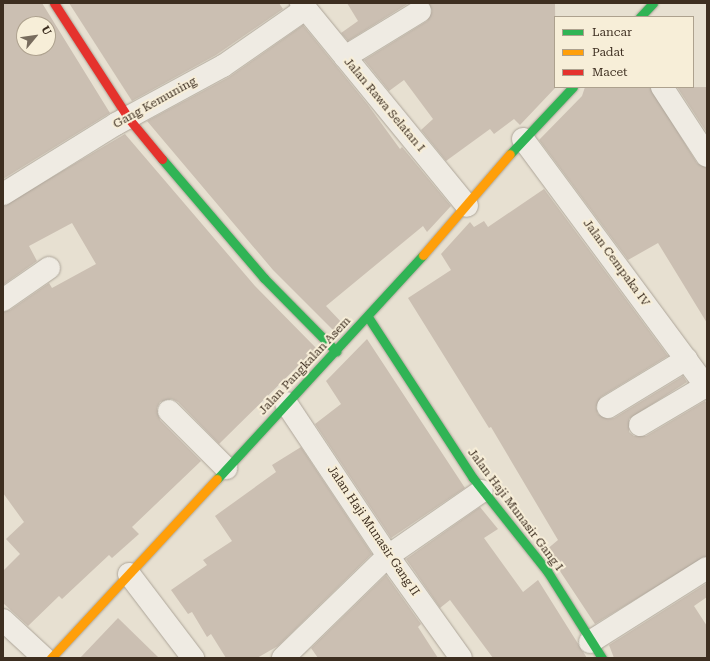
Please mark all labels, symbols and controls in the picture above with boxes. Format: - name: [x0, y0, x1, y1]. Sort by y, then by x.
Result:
- north arrow: [16, 16, 56, 56]
- legend: [554, 16, 694, 88]
- text: U: [38, 24, 54, 37]
- text: Lancar: [592, 25, 632, 39]
- text: Padat: [592, 45, 624, 59]
- street label: Jalan Rawa Selatan I: [341, 55, 427, 155]
- text: Macet: [592, 65, 627, 79]
- street label: Gang Kemuning: [111, 74, 199, 132]
- street label: Jalan Cempaka IV: [580, 217, 652, 309]
- street label: Jalan Pangkalan Asem: [256, 314, 354, 418]
- street label: Jalan Haji Munasir Gang I: [464, 446, 566, 574]
- street label: Jalan Haji Munasir Gang II: [324, 463, 422, 599]

